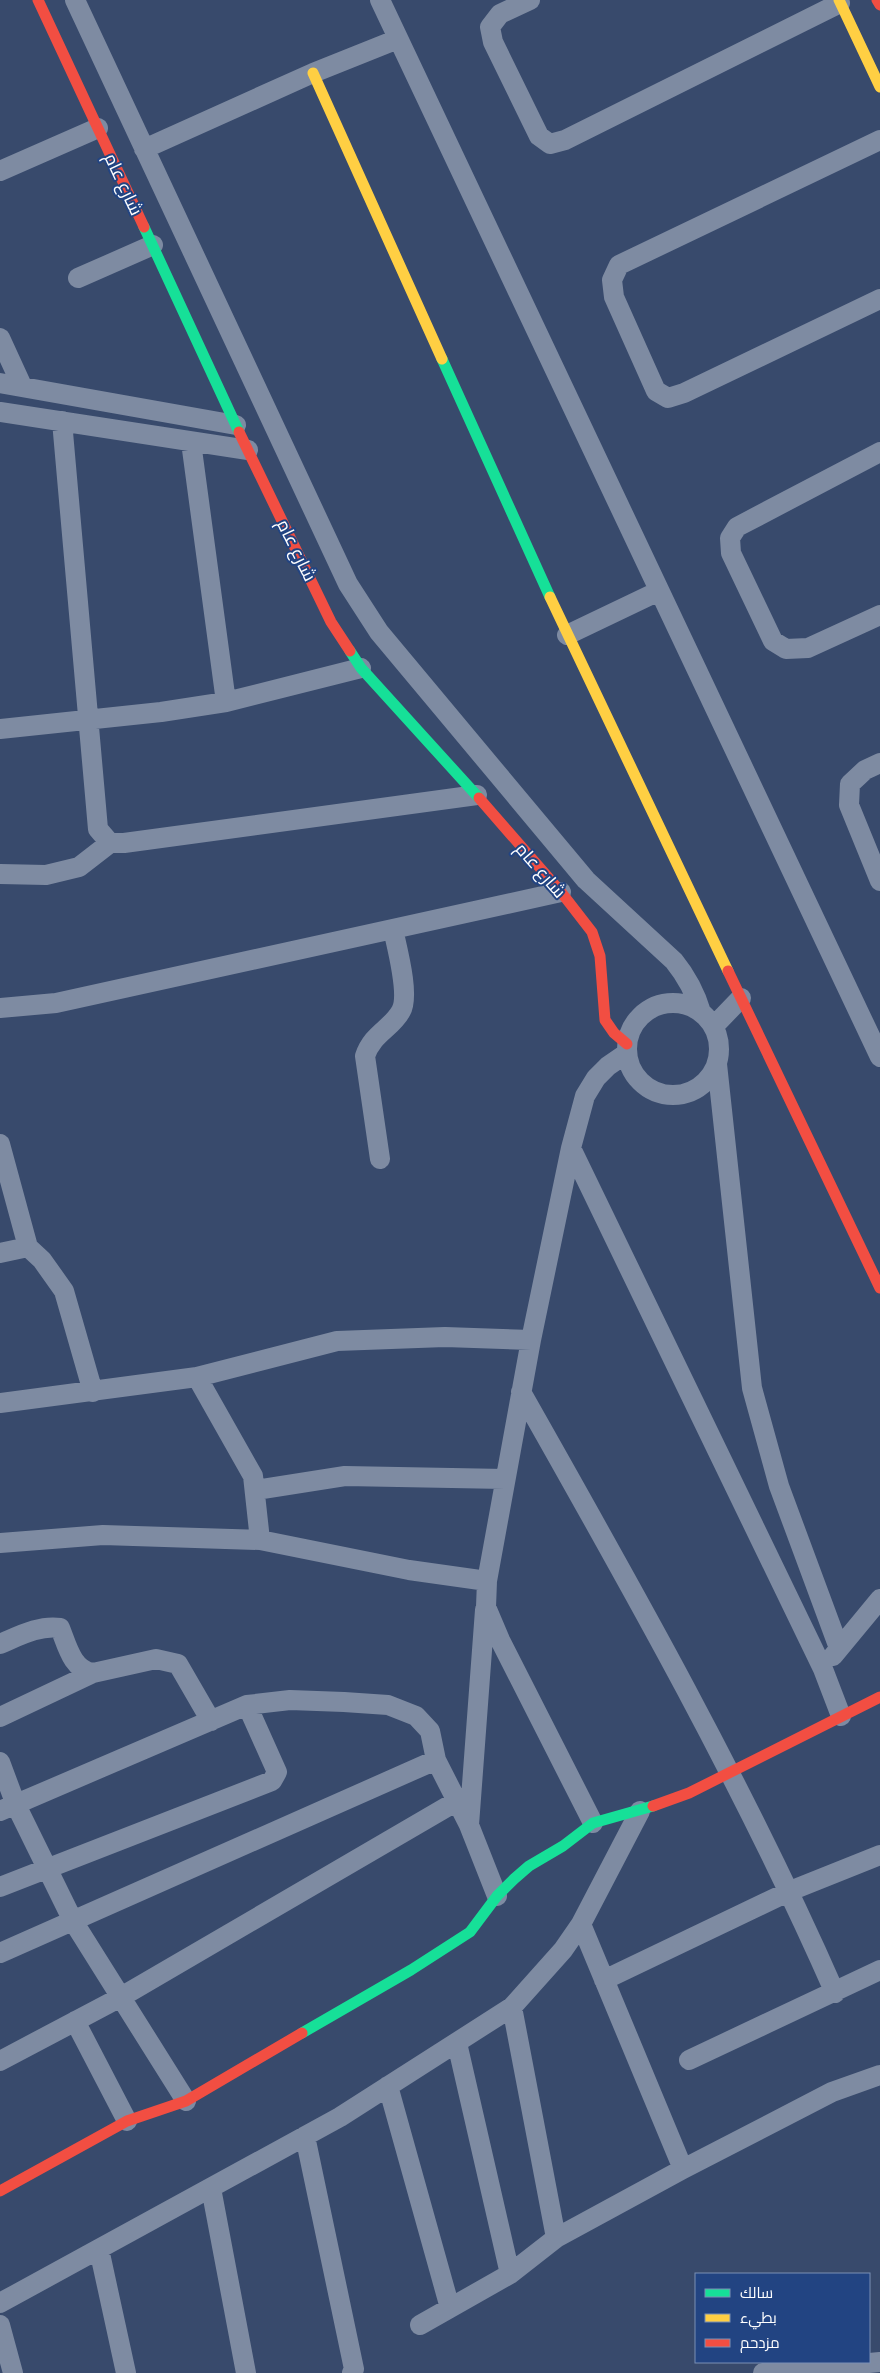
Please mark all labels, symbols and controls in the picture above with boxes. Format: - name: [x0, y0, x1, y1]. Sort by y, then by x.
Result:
- street label: شارع عام: [99, 149, 148, 219]
- street label: شارع عام: [271, 515, 322, 585]
- street label: شارع عام: [510, 837, 571, 903]
- legend: [695, 2273, 870, 2363]
- text: سالك: [740, 2283, 773, 2302]
- text: بطيء: [740, 2308, 777, 2330]
- text: مزدحم: [740, 2333, 780, 2353]

